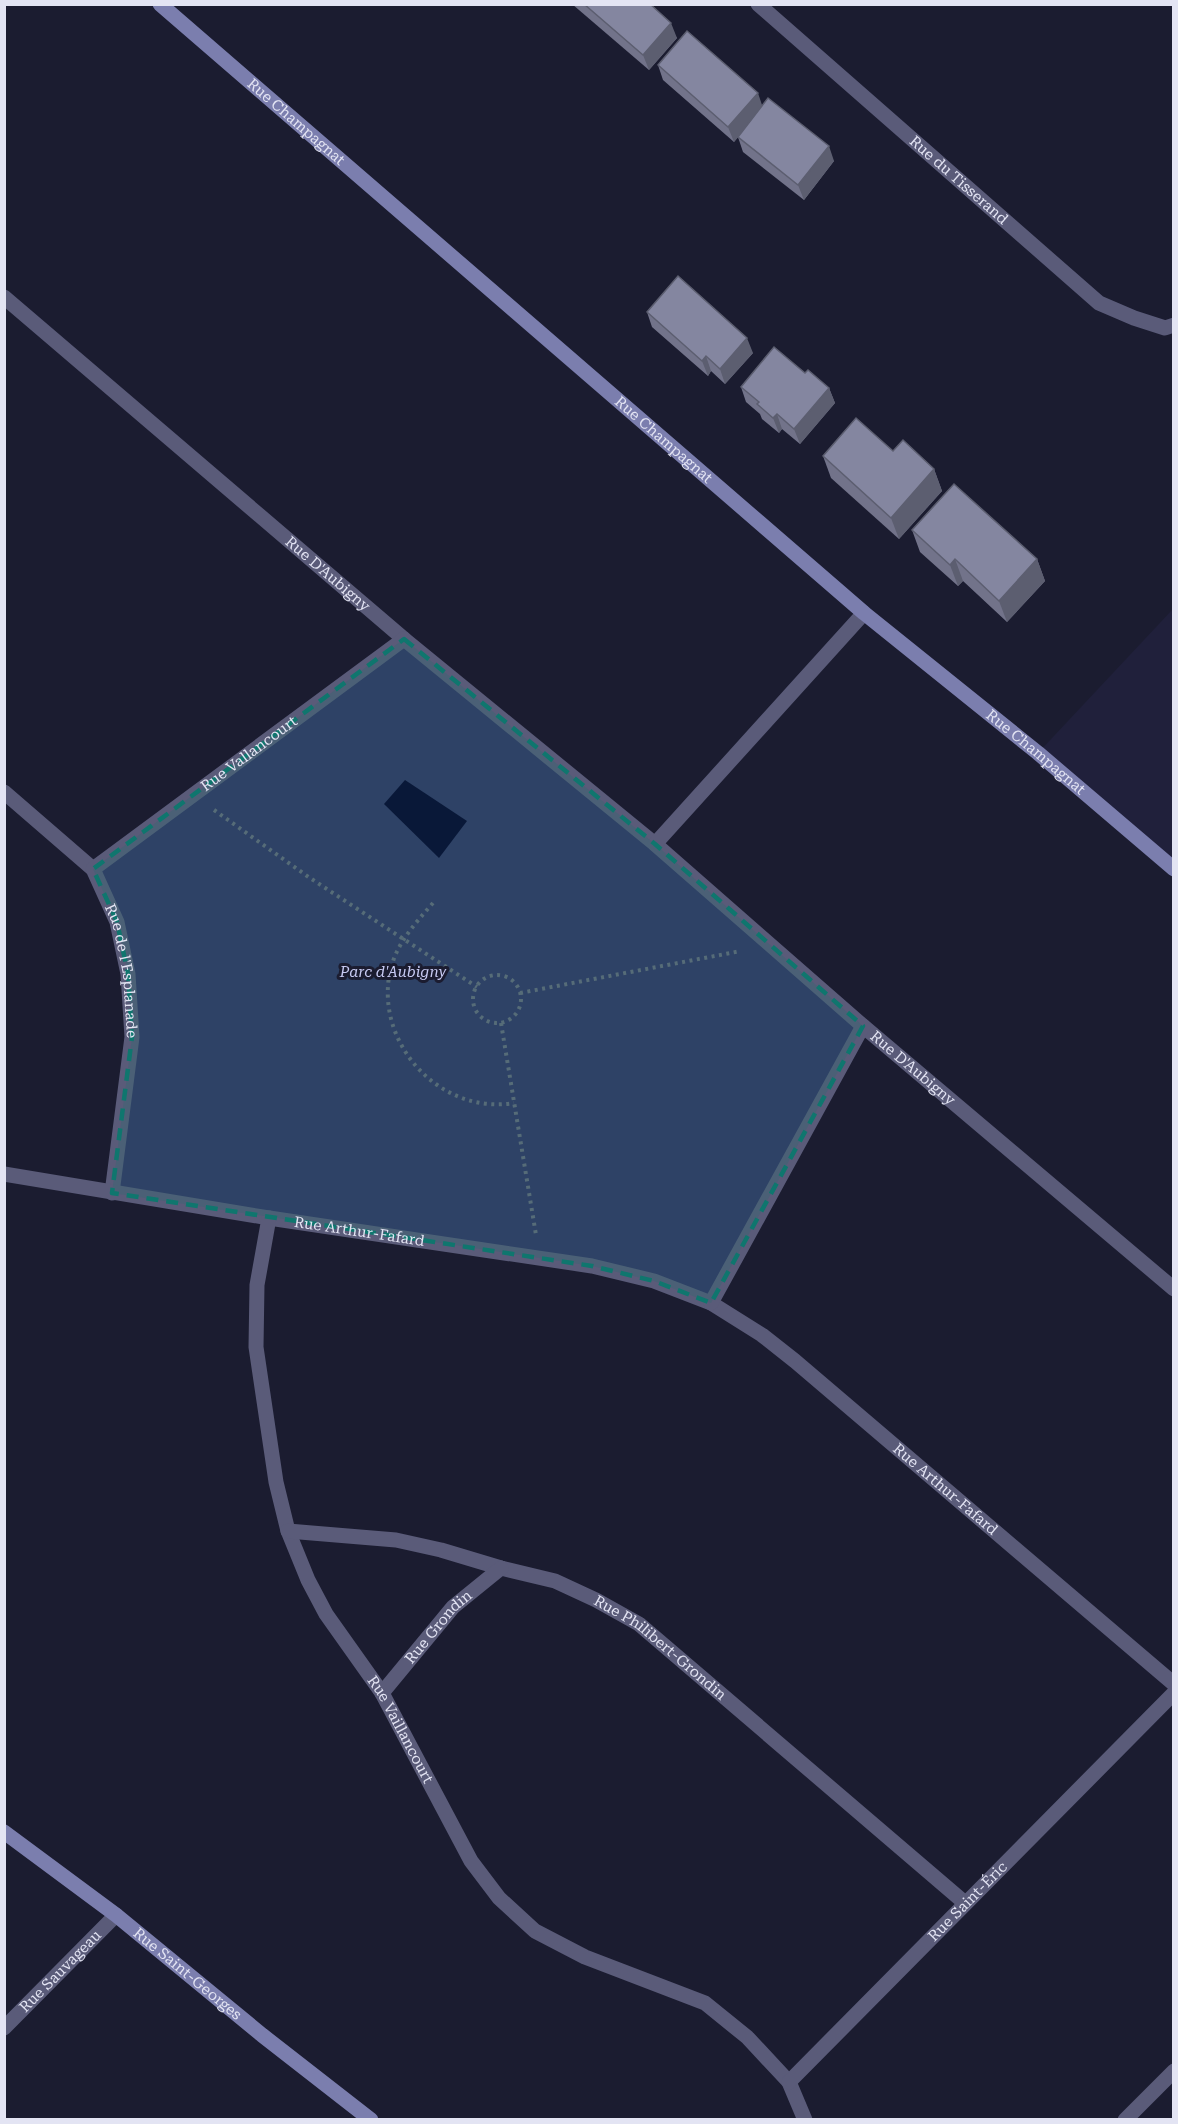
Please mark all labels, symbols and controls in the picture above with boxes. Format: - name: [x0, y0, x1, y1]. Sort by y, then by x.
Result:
- street label: Rue Champagnat: [244, 75, 349, 169]
- street label: Rue du Tisserand: [906, 132, 1012, 228]
- street label: Rue Champagnat: [611, 393, 717, 487]
- street label: Rue D'Aubigny: [282, 533, 374, 615]
- street label: Rue Champagnat: [983, 706, 1089, 799]
- street label: Rue Vallancourt: [197, 712, 301, 795]
- street label: Rue de l'Esplanade: [101, 901, 141, 1039]
- park label: Parc d'Aubigny: [339, 963, 447, 981]
- street label: Rue D'Aubigny: [867, 1027, 959, 1109]
- street label: Rue Arthur-Fafard: [293, 1213, 426, 1250]
- street label: Rue Arthur-Fafard: [890, 1440, 1002, 1539]
- street label: Rue Grondin: [401, 1586, 476, 1667]
- street label: Rue Philibert-Grondin: [591, 1592, 730, 1704]
- street label: Rue Vaillancourt: [364, 1672, 437, 1787]
- street label: Rue Saint-Éric: [924, 1858, 1011, 1945]
- street label: Rue Saint-Georges: [130, 1924, 245, 2024]
- street label: Rue Sauvageau: [16, 1926, 105, 2016]

